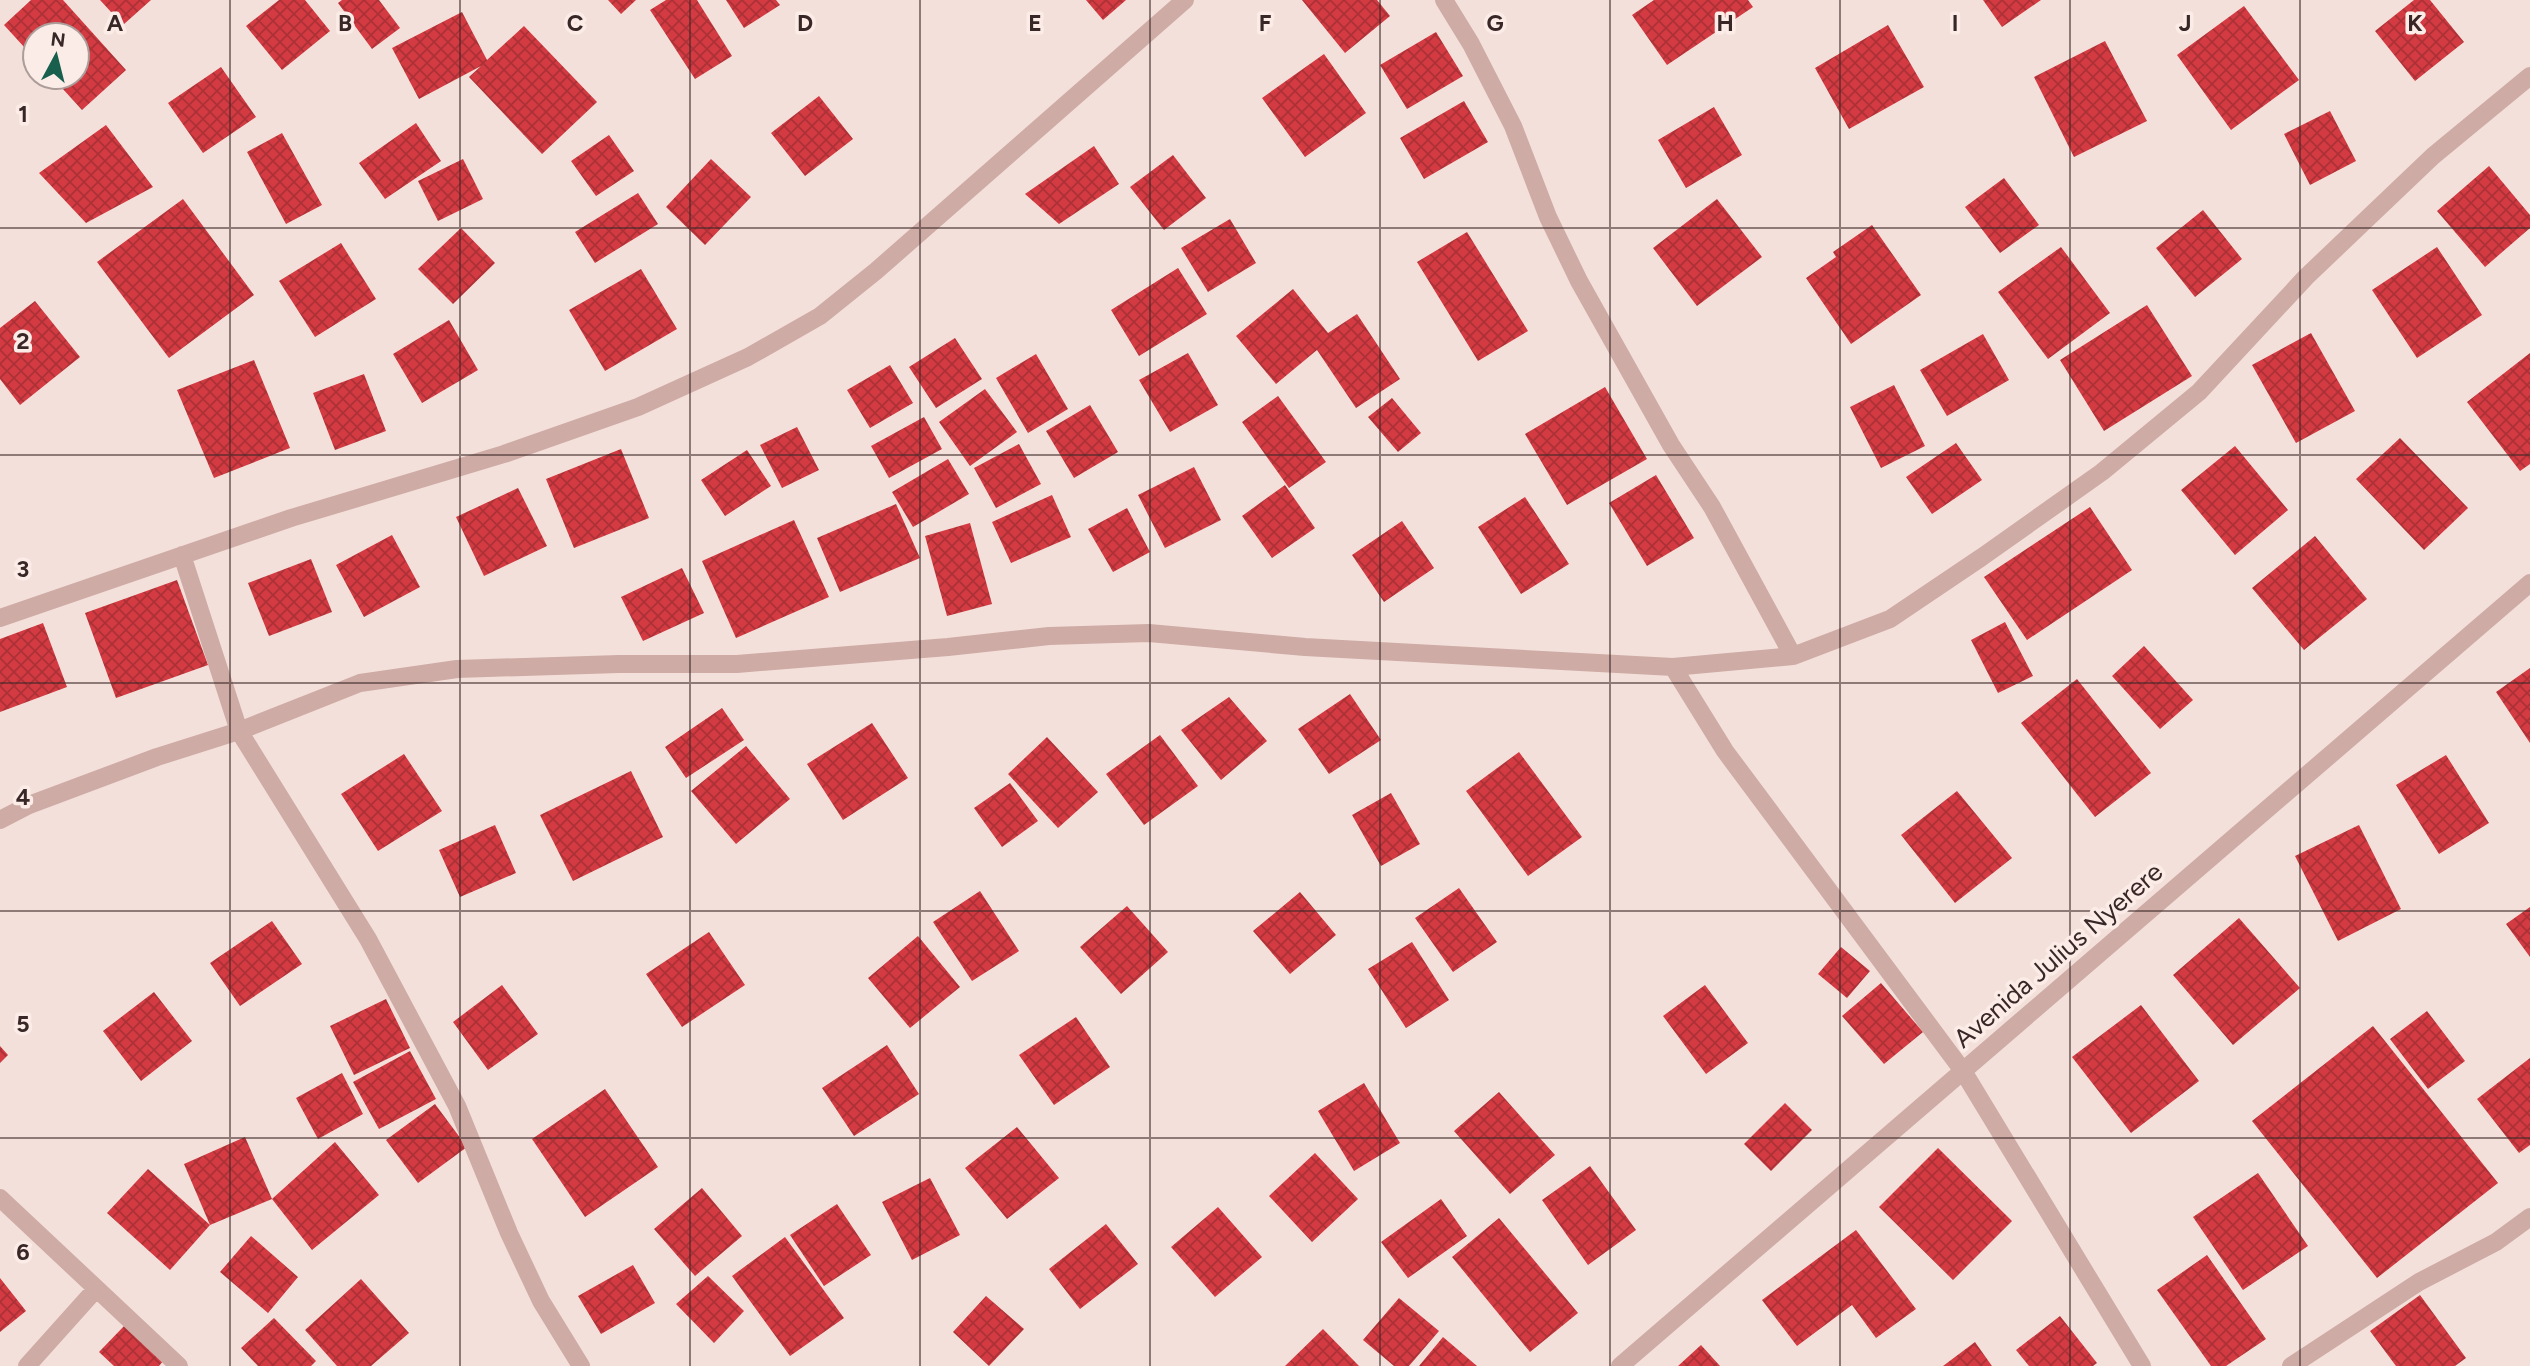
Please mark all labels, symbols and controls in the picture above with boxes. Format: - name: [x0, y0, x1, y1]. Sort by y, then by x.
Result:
- text: A: [107, 9, 124, 37]
- text: B: [338, 9, 352, 37]
- text: C: [567, 9, 584, 37]
- text: D: [797, 9, 813, 37]
- text: E: [1028, 9, 1042, 37]
- text: F: [1259, 9, 1272, 37]
- text: G: [1486, 9, 1504, 37]
- text: H: [1716, 9, 1734, 37]
- text: I: [1952, 9, 1958, 37]
- text: J: [2179, 9, 2191, 37]
- text: K: [2407, 9, 2423, 37]
- north arrow: [21, 21, 91, 91]
- text: N: [49, 27, 67, 52]
- text: 1: [18, 100, 28, 128]
- text: 2: [16, 327, 30, 355]
- text: 3: [17, 555, 29, 583]
- text: 4: [16, 783, 30, 811]
- street label: Avenida Julius Nyerere: [1947, 855, 2169, 1055]
- text: 5: [16, 1010, 30, 1038]
- text: 6: [16, 1238, 30, 1266]

